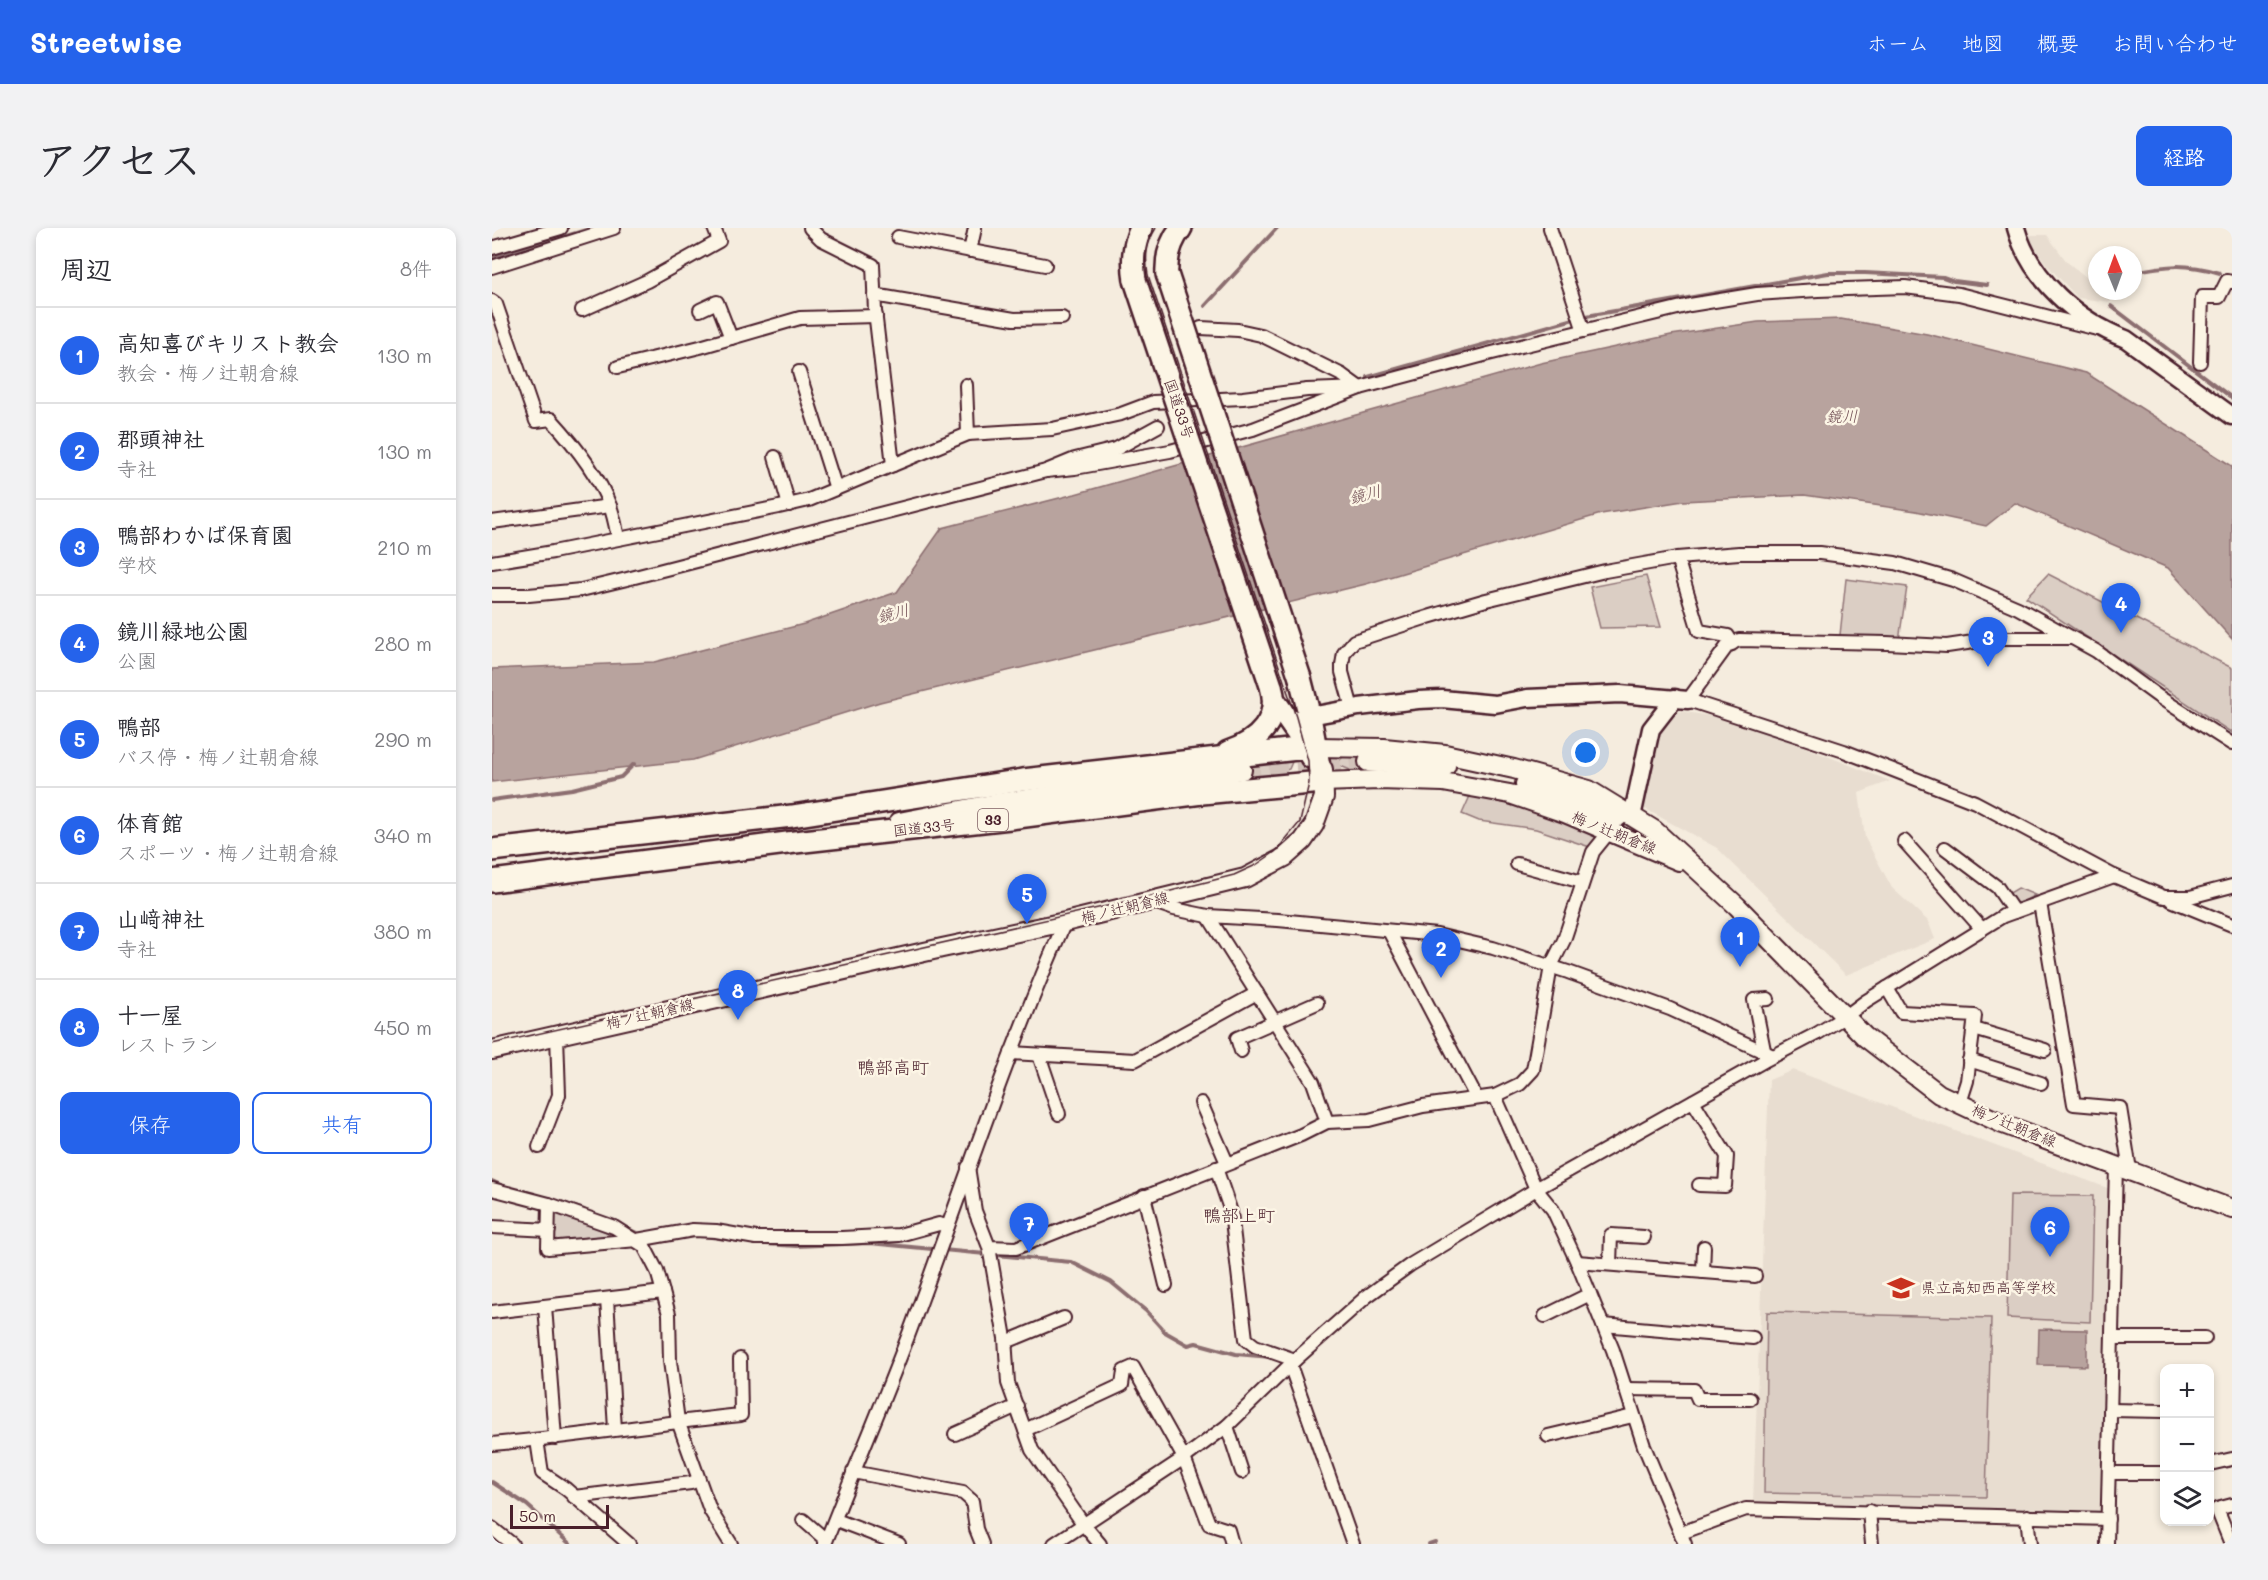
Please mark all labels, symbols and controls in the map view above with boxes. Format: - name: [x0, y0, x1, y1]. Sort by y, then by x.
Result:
- text: Streetwise: [30, 24, 182, 60]
- text: ホーム: [1867, 29, 1929, 56]
- text: 地図: [1962, 29, 2004, 56]
- text: 概要: [2037, 29, 2079, 56]
- text: お問い合わせ: [2112, 29, 2238, 56]
- button: 経路: [2136, 126, 2232, 186]
- text: アクセス: [36, 131, 201, 186]
- north arrow: [2088, 246, 2142, 300]
- text: 周辺: [60, 252, 112, 286]
- text: 8件: [400, 255, 432, 281]
- text: 高知喜びキリスト教会: [117, 328, 339, 357]
- text: 1: [75, 342, 84, 368]
- text: 130 m: [377, 342, 432, 368]
- text: 教会 · 梅ノ辻朝倉線: [117, 359, 299, 385]
- street label: 国道33号: [1160, 376, 1200, 442]
- water label: 鏡川: [1826, 405, 1858, 426]
- text: 郡頭神社: [117, 424, 205, 453]
- text: 2: [74, 438, 85, 464]
- text: 130 m: [377, 438, 432, 464]
- text: 寺社: [117, 455, 157, 481]
- water label: 鏡川: [1347, 479, 1383, 508]
- text: 鴨部わかば保育園: [117, 520, 293, 549]
- text: 3: [74, 534, 86, 560]
- text: 210 m: [377, 534, 432, 560]
- text: 学校: [117, 551, 157, 577]
- pin: 4: [2102, 584, 2140, 633]
- water label: 鏡川: [875, 598, 911, 627]
- text: 鏡川緑地公園: [117, 616, 249, 645]
- pin: 3: [1968, 618, 2008, 667]
- text: 4: [73, 630, 86, 656]
- text: 280 m: [374, 630, 432, 656]
- text: 公園: [117, 647, 157, 673]
- text: 鴨部: [117, 712, 161, 741]
- text: 5: [74, 726, 85, 752]
- text: 290 m: [374, 726, 432, 752]
- your location: [1571, 738, 1600, 767]
- text: バス停 · 梅ノ辻朝倉線: [117, 743, 319, 769]
- street label: 梅ノ辻朝倉線: [1569, 806, 1660, 858]
- text: 体育館: [117, 808, 183, 837]
- road number: 33: [978, 809, 1008, 831]
- street label: 国道33号: [892, 814, 956, 840]
- text: 6: [73, 822, 86, 848]
- text: 340 m: [374, 822, 432, 848]
- text: スポーツ · 梅ノ辻朝倉線: [117, 839, 338, 865]
- pin: 5: [1008, 874, 1046, 924]
- street label: 梅ノ辻朝倉線: [1079, 886, 1171, 928]
- text: 山﨑神社: [117, 904, 205, 933]
- text: 7: [74, 918, 85, 944]
- text: 380 m: [374, 918, 432, 944]
- pin: 1: [1720, 918, 1760, 967]
- pin: 2: [1422, 928, 1460, 978]
- text: 寺社: [117, 935, 157, 961]
- pin: 8: [718, 970, 758, 1020]
- street label: 梅ノ辻朝倉線: [604, 993, 696, 1033]
- text: 十一屋: [117, 1000, 183, 1029]
- text: 8: [73, 1014, 86, 1040]
- text: 450 m: [374, 1014, 432, 1040]
- text: レストラン: [117, 1031, 219, 1057]
- district label: 鴨部高町: [857, 1055, 929, 1079]
- button: 保存: [60, 1092, 240, 1154]
- button: 共有: [252, 1092, 432, 1154]
- street label: 梅ノ辻朝倉線: [1969, 1099, 2060, 1151]
- district label: 鴨部上町: [1203, 1203, 1275, 1227]
- pin: 7: [1010, 1204, 1048, 1253]
- pin: 6: [2030, 1208, 2070, 1257]
- school or university icon: 県立高知西高等学校: [1886, 1273, 1916, 1303]
- place label: 県立高知西高等学校: [1921, 1277, 2056, 1297]
- map controls: [2160, 1364, 2214, 1526]
- button: +: [2160, 1364, 2214, 1418]
- button: −: [2160, 1418, 2214, 1472]
- button: layers: [2160, 1472, 2214, 1526]
- scale bar: [510, 1502, 609, 1530]
- text: 50 m: [519, 1505, 556, 1526]

